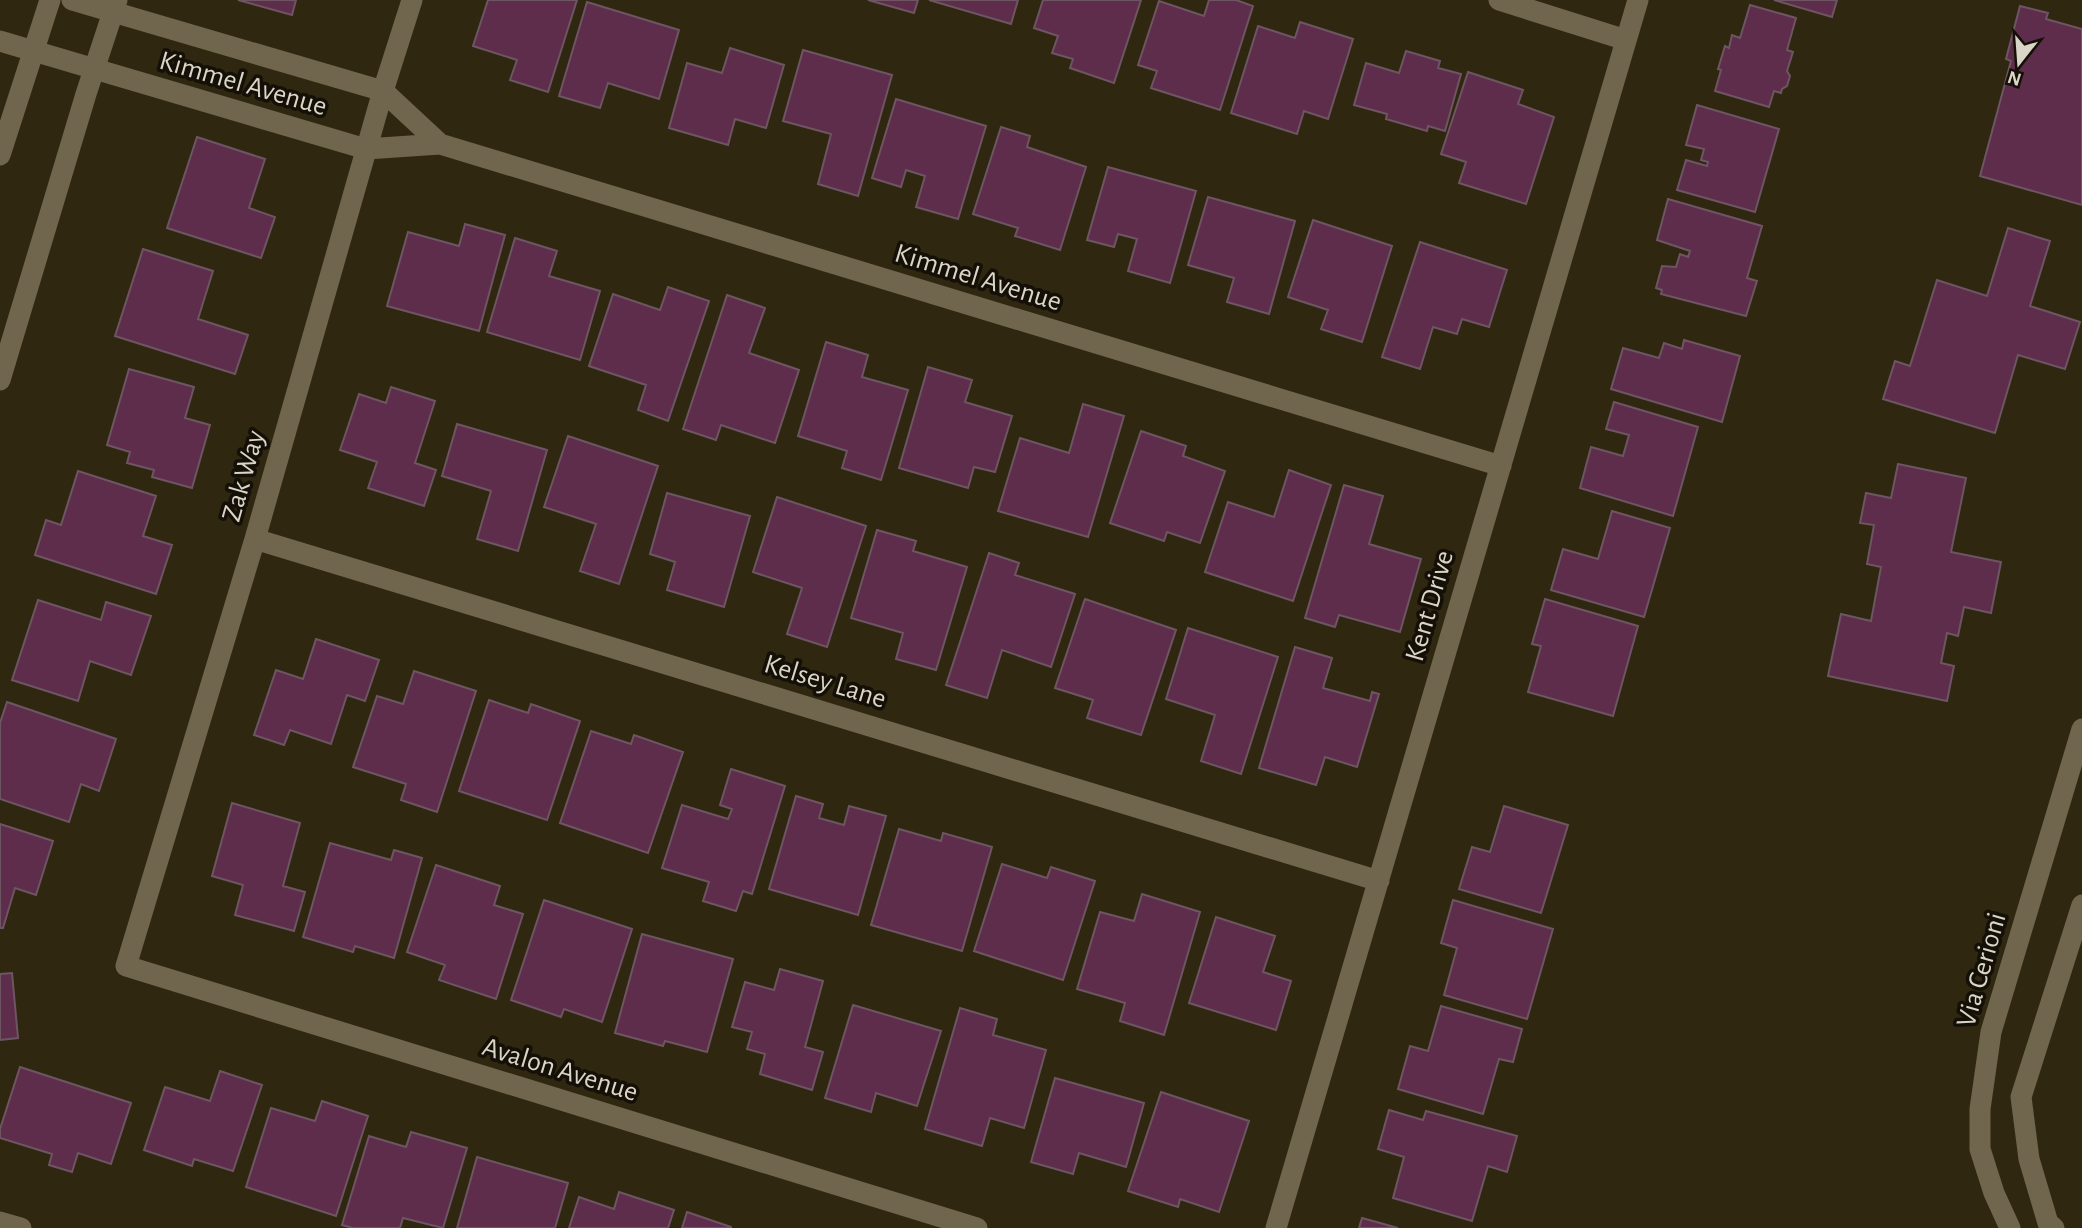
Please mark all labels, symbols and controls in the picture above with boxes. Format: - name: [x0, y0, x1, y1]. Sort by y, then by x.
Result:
- north arrow: [1984, 28, 2054, 98]
- street label: Kimmel Avenue: [156, 47, 330, 121]
- text: N: [2005, 67, 2024, 89]
- street label: Kimmel Avenue: [891, 239, 1065, 317]
- street label: Zak Way: [218, 427, 270, 525]
- street label: Kent Drive: [1401, 547, 1459, 665]
- street label: Kelsey Lane: [761, 650, 889, 714]
- street label: Via Cerioni: [1952, 910, 2012, 1030]
- street label: Avalon Avenue: [479, 1033, 641, 1107]

